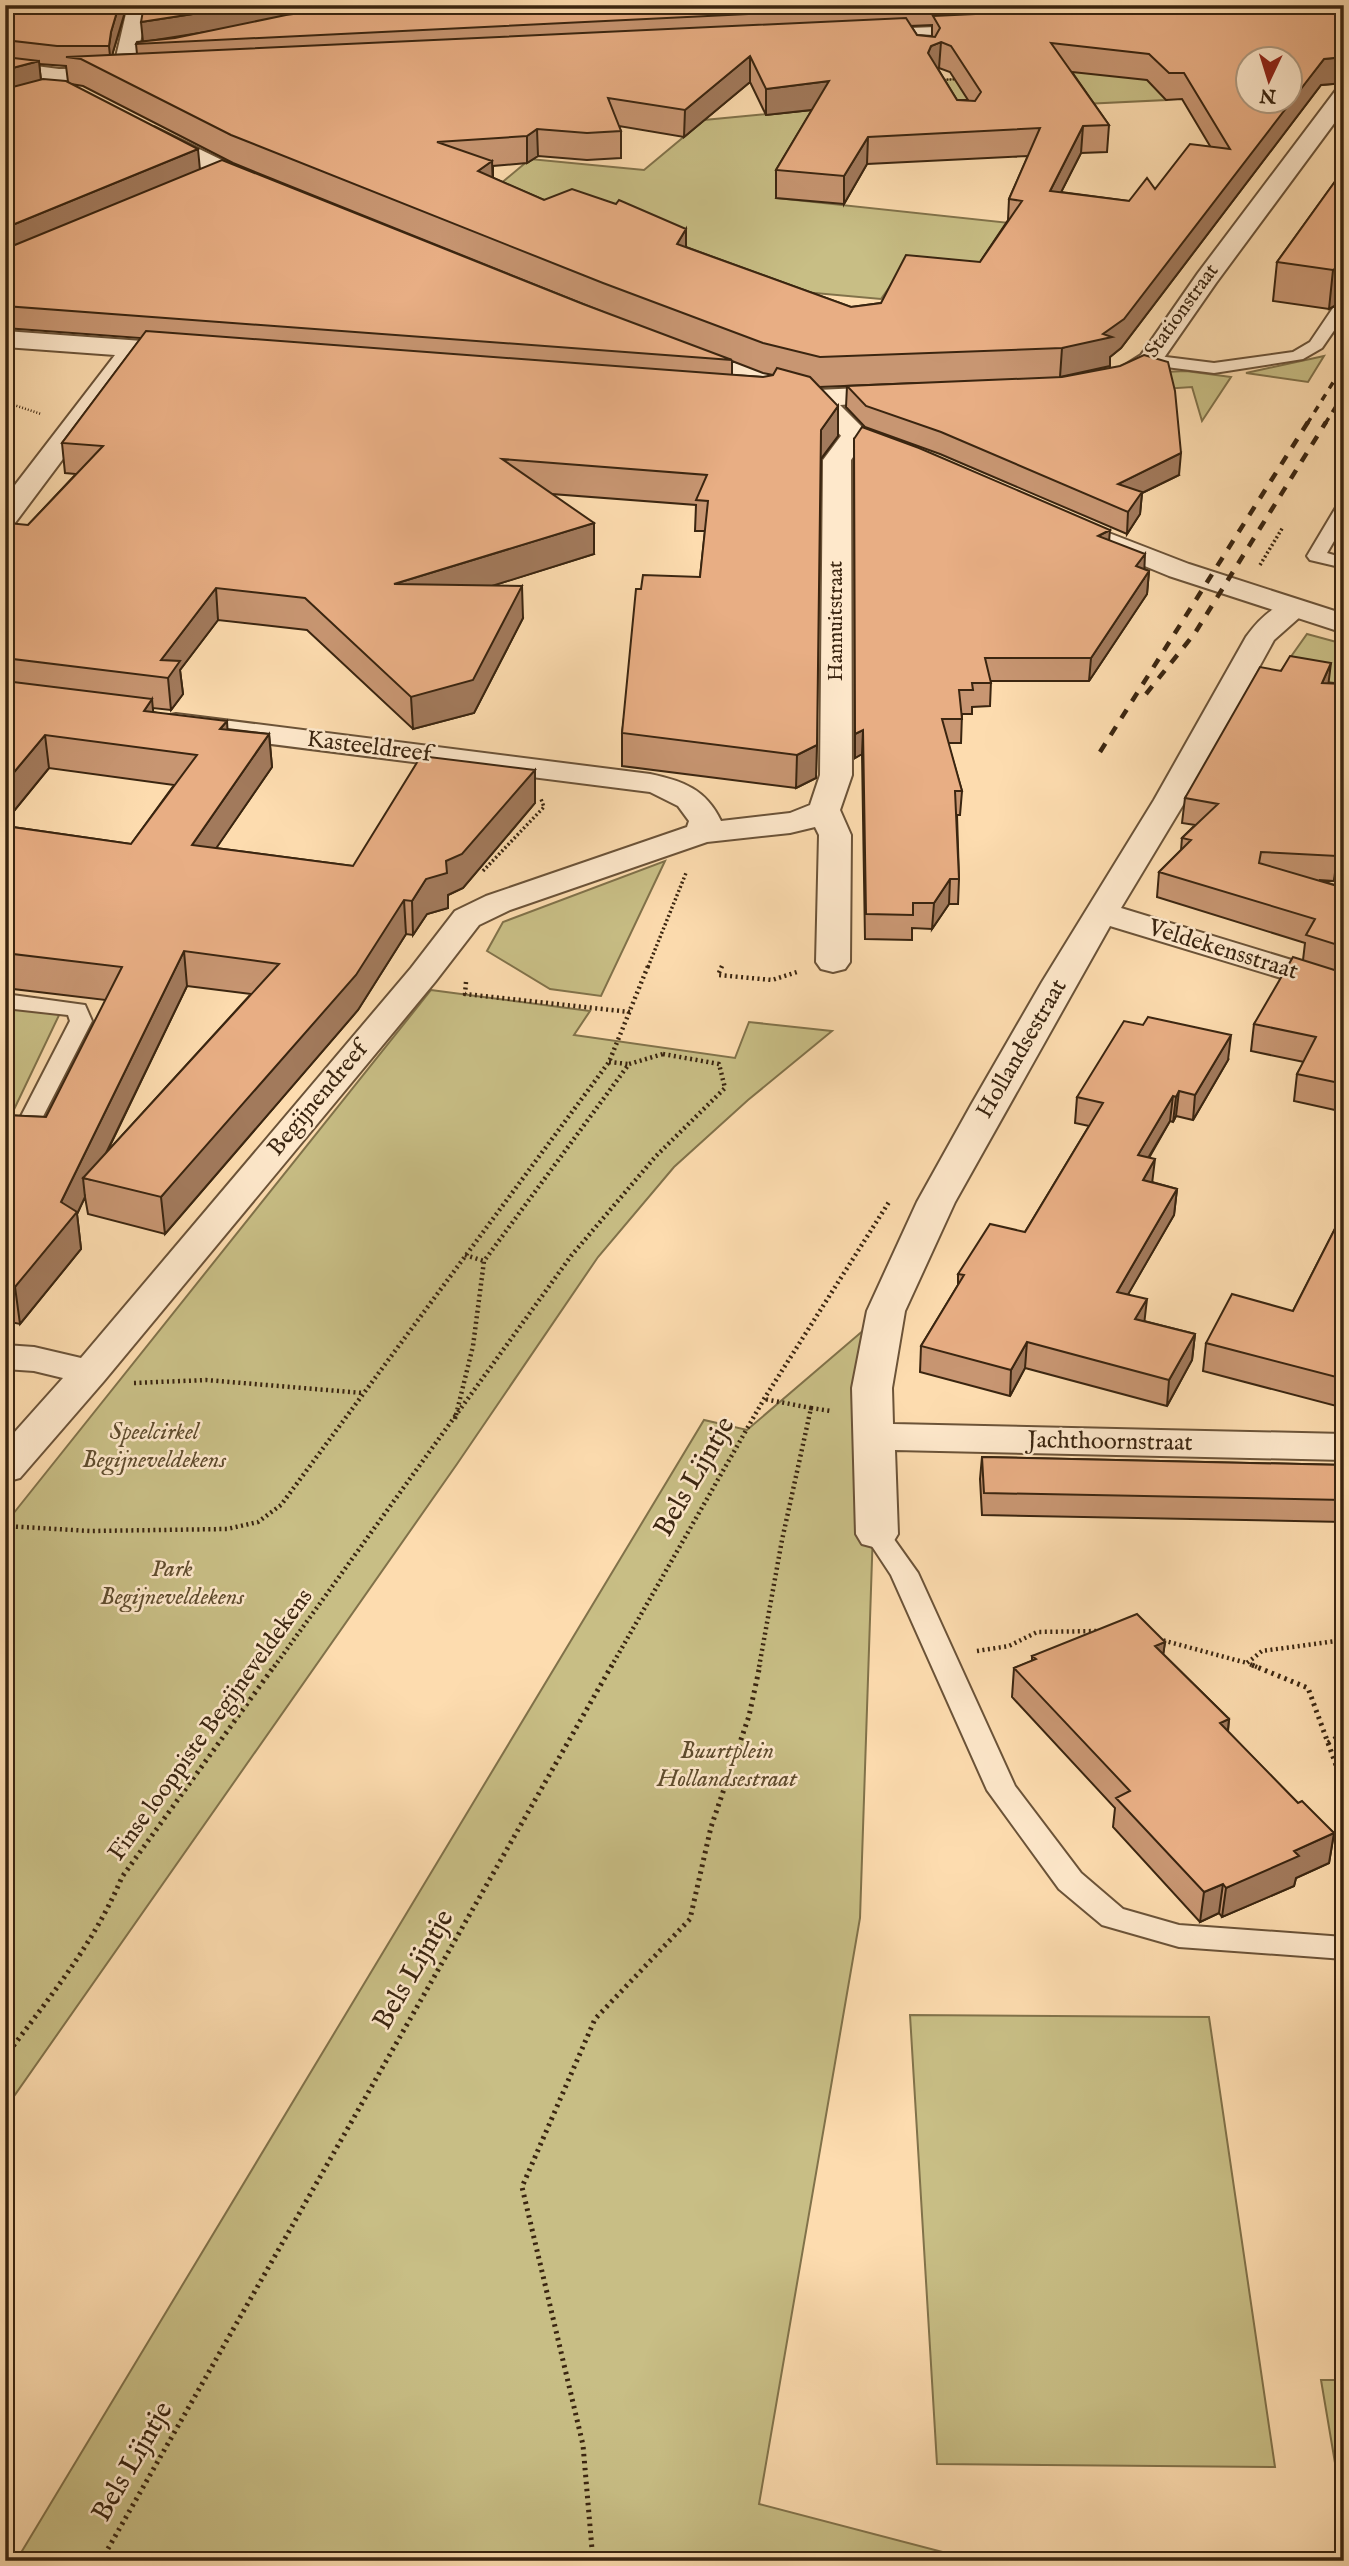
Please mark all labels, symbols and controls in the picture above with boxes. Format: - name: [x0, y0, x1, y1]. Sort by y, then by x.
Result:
- north arrow: [1234, 46, 1304, 116]
- text: N: [1258, 82, 1278, 108]
- street label: Stationstraat: [1139, 259, 1225, 363]
- street label: Hannuitstraat: [823, 561, 850, 681]
- street label: Kasteeldreef: [305, 724, 437, 771]
- street label: Veldekensstraat: [1143, 912, 1302, 988]
- street label: Hollandsestraat: [970, 974, 1074, 1124]
- street label: Begijnendreef: [261, 1032, 378, 1163]
- street label: Bels Lijntje: [647, 1411, 743, 1543]
- park label: Speelcirkel Begijneveldekens: [82, 1417, 227, 1476]
- street label: Jachthoornstraat: [1024, 1425, 1193, 1459]
- park label: Park Begijneveldekens: [100, 1554, 245, 1613]
- street label: Finse looppiste Begijneveldekens: [102, 1583, 320, 1867]
- park label: Buurtplein Hollandsestraat: [656, 1736, 798, 1795]
- street label: Bels Lijntje: [366, 1904, 462, 2036]
- street label: Bels Lijntje: [85, 2396, 181, 2528]

